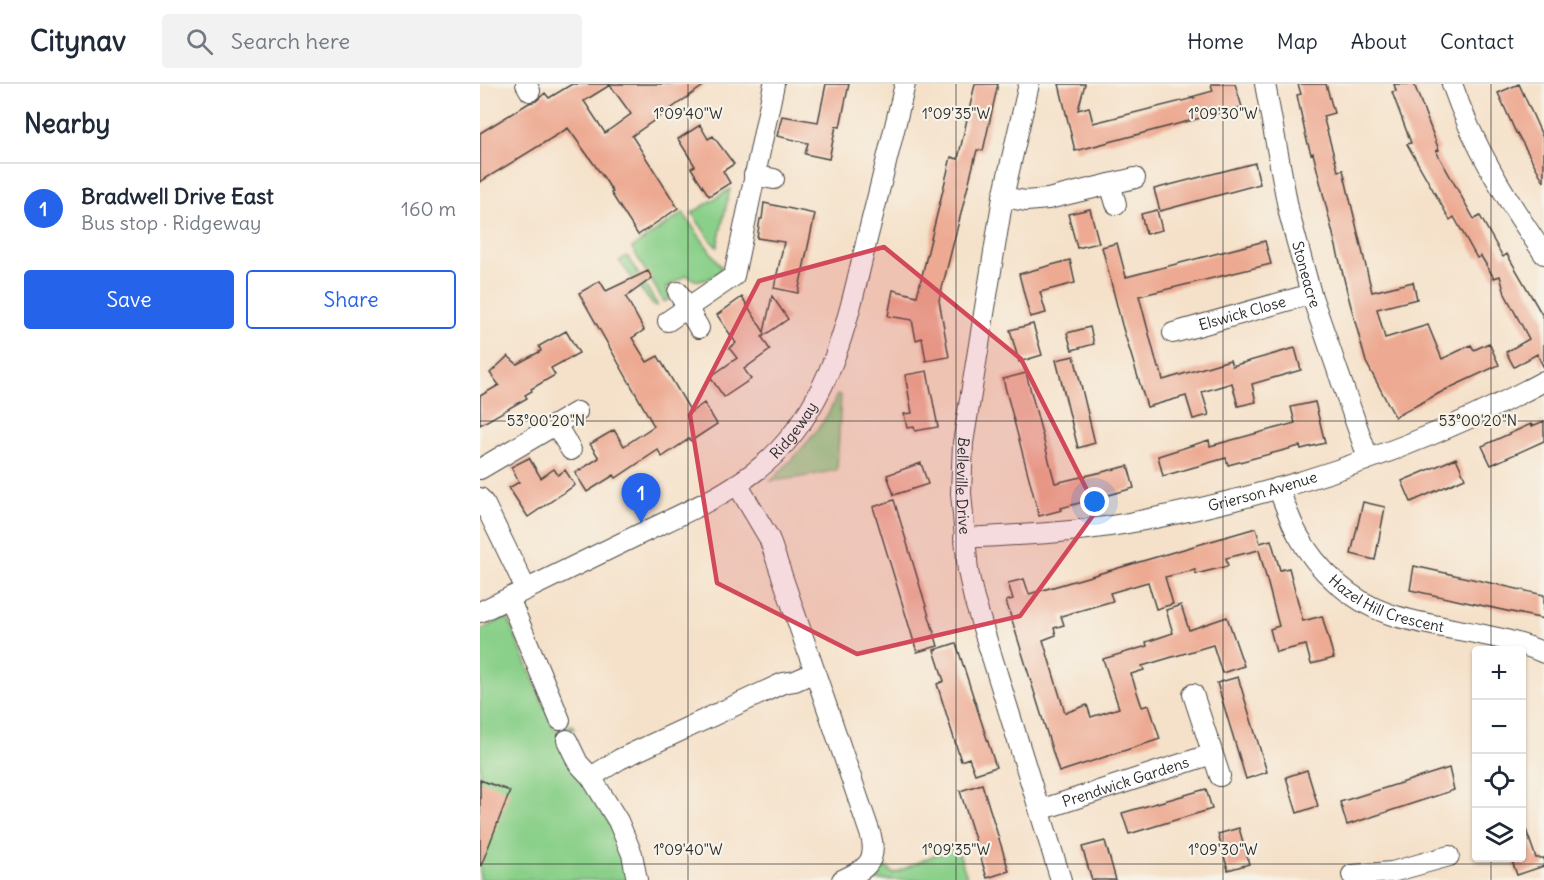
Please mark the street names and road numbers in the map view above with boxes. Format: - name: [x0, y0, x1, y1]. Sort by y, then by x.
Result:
- street label: Stoneacre: [1288, 239, 1325, 310]
- street label: Elswick Close: [1196, 292, 1288, 334]
- street label: Ridgeway: [766, 398, 821, 463]
- street label: Belleville Drive: [952, 436, 975, 535]
- street label: Grierson Avenue: [1206, 467, 1319, 515]
- street label: Hazel Hill Crescent: [1325, 570, 1446, 636]
- street label: Prendwick Gardens: [1060, 752, 1191, 811]

